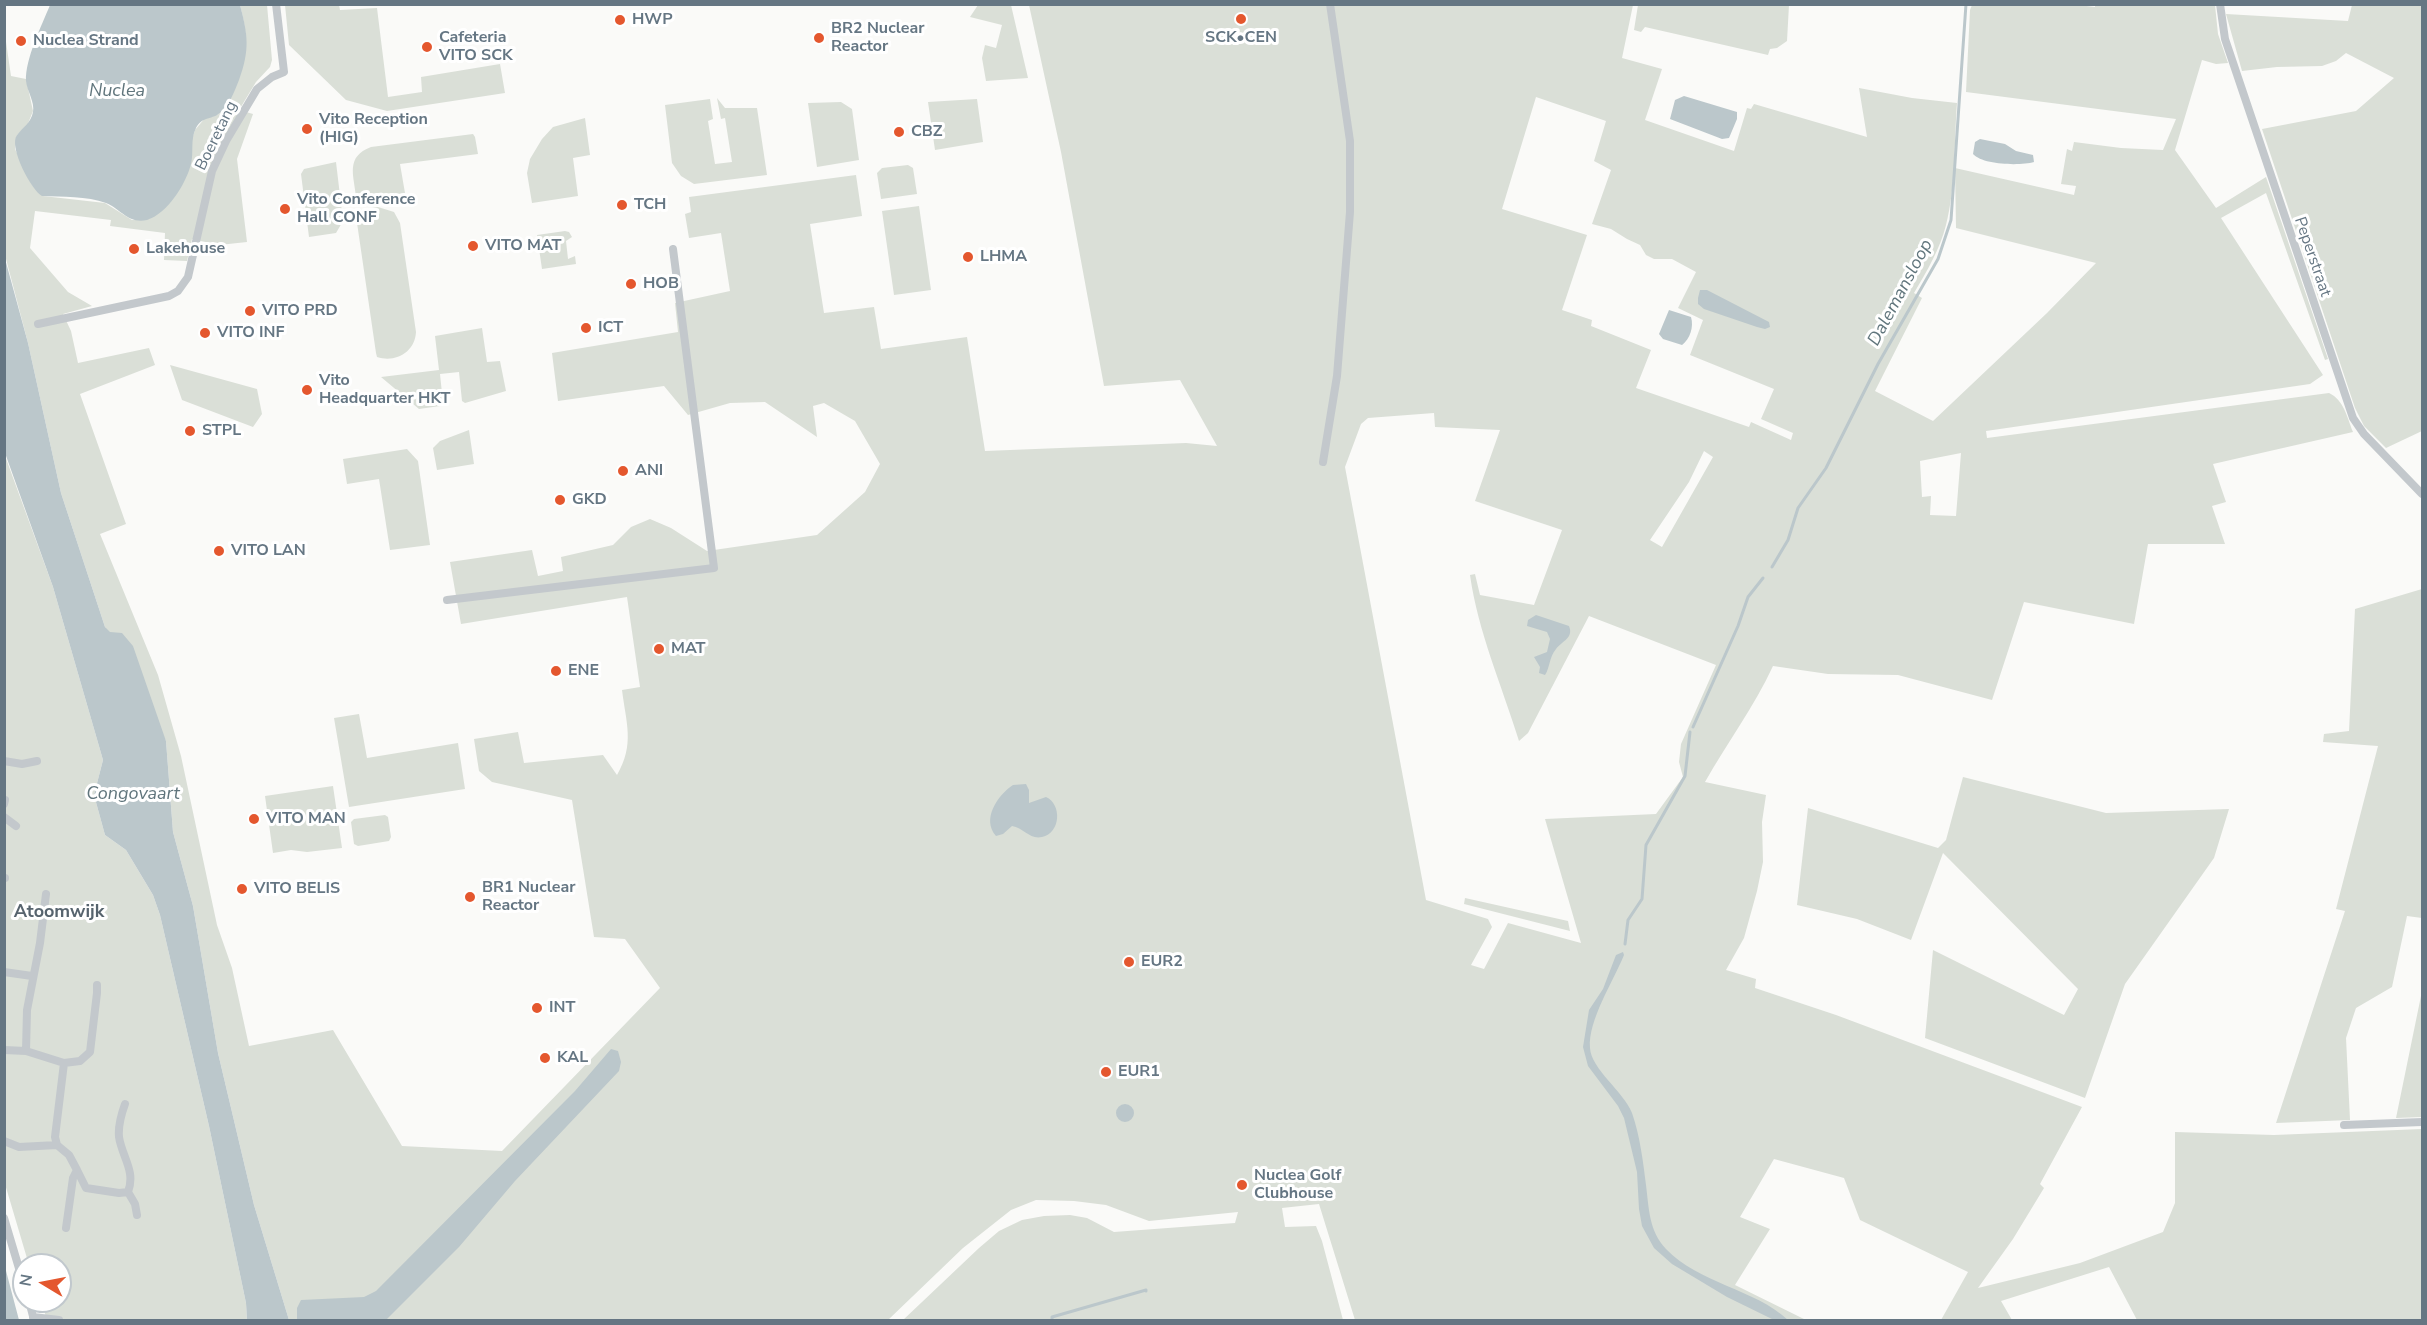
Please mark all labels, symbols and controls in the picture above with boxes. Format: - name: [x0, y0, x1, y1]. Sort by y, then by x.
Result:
- place label: HWP: [632, 10, 673, 30]
- marker: SCK•CEN: [1234, 12, 1248, 26]
- marker: HWP: [613, 13, 627, 27]
- place label: BR2 Nuclear Reactor: [831, 19, 924, 57]
- place label: Cafeteria VITO SCK: [439, 28, 513, 66]
- place label: SCK•CEN: [1205, 28, 1277, 48]
- place label: Nuclea Strand: [33, 31, 139, 51]
- marker: BR2 Nuclear Reactor: [812, 31, 826, 45]
- marker: Nuclea Strand: [14, 34, 28, 48]
- marker: Cafeteria VITO SCK: [420, 40, 434, 54]
- water label: Nuclea: [89, 81, 145, 103]
- street label: Boeretang: [192, 98, 242, 174]
- place label: Vito Reception (HIG): [319, 110, 428, 148]
- marker: Vito Reception (HIG): [300, 122, 314, 136]
- place label: CBZ: [911, 122, 943, 142]
- marker: CBZ: [892, 125, 906, 139]
- place label: Vito Conference Hall CONF: [297, 190, 415, 228]
- place label: TCH: [634, 195, 666, 215]
- marker: TCH: [615, 198, 629, 212]
- marker: Vito Conference Hall CONF: [278, 202, 292, 216]
- street label: Peperstraat: [2289, 215, 2335, 299]
- place label: VITO MAT: [485, 236, 562, 256]
- water label: Dalemansloop: [1864, 236, 1938, 350]
- place label: Lakehouse: [146, 239, 225, 259]
- marker: VITO MAT: [466, 239, 480, 253]
- marker: Lakehouse: [127, 242, 141, 256]
- place label: LHMA: [980, 247, 1027, 267]
- marker: LHMA: [961, 250, 975, 264]
- place label: HOB: [643, 274, 679, 294]
- marker: HOB: [624, 277, 638, 291]
- place label: VITO PRD: [262, 301, 338, 321]
- marker: VITO PRD: [243, 304, 257, 318]
- place label: ICT: [598, 318, 623, 338]
- marker: ICT: [579, 321, 593, 335]
- place label: VITO INF: [217, 323, 284, 343]
- marker: VITO INF: [198, 326, 212, 340]
- place label: Vito Headquarter HKT: [319, 371, 450, 409]
- marker: Vito Headquarter HKT: [300, 383, 314, 397]
- place label: STPL: [202, 421, 241, 441]
- marker: STPL: [183, 424, 197, 438]
- place label: ANI: [635, 461, 663, 481]
- marker: ANI: [616, 464, 630, 478]
- place label: GKD: [572, 490, 607, 510]
- marker: GKD: [553, 493, 567, 507]
- place label: VITO LAN: [231, 541, 306, 561]
- marker: VITO LAN: [212, 544, 226, 558]
- place label: MAT: [671, 639, 705, 659]
- marker: MAT: [652, 642, 666, 656]
- place label: ENE: [568, 661, 599, 681]
- marker: ENE: [549, 664, 563, 678]
- water label: Congovaart: [86, 784, 180, 806]
- place label: VITO MAN: [266, 809, 346, 829]
- marker: VITO MAN: [247, 812, 261, 826]
- place label: BR1 Nuclear Reactor: [482, 878, 575, 916]
- place label: VITO BELIS: [254, 879, 340, 899]
- marker: VITO BELIS: [235, 882, 249, 896]
- marker: BR1 Nuclear Reactor: [463, 890, 477, 904]
- district label: Atoomwijk: [14, 902, 104, 924]
- place label: EUR2: [1141, 952, 1183, 972]
- marker: EUR2: [1122, 955, 1136, 969]
- place label: INT: [549, 998, 575, 1018]
- marker: INT: [530, 1001, 544, 1015]
- place label: KAL: [557, 1048, 588, 1068]
- marker: KAL: [538, 1051, 552, 1065]
- place label: EUR1: [1118, 1062, 1160, 1082]
- marker: EUR1: [1099, 1065, 1113, 1079]
- place label: Nuclea Golf Clubhouse: [1254, 1166, 1341, 1204]
- marker: Nuclea Golf Clubhouse: [1235, 1178, 1249, 1192]
- north arrow: [12, 1253, 72, 1313]
- text: N: [14, 1272, 38, 1288]

